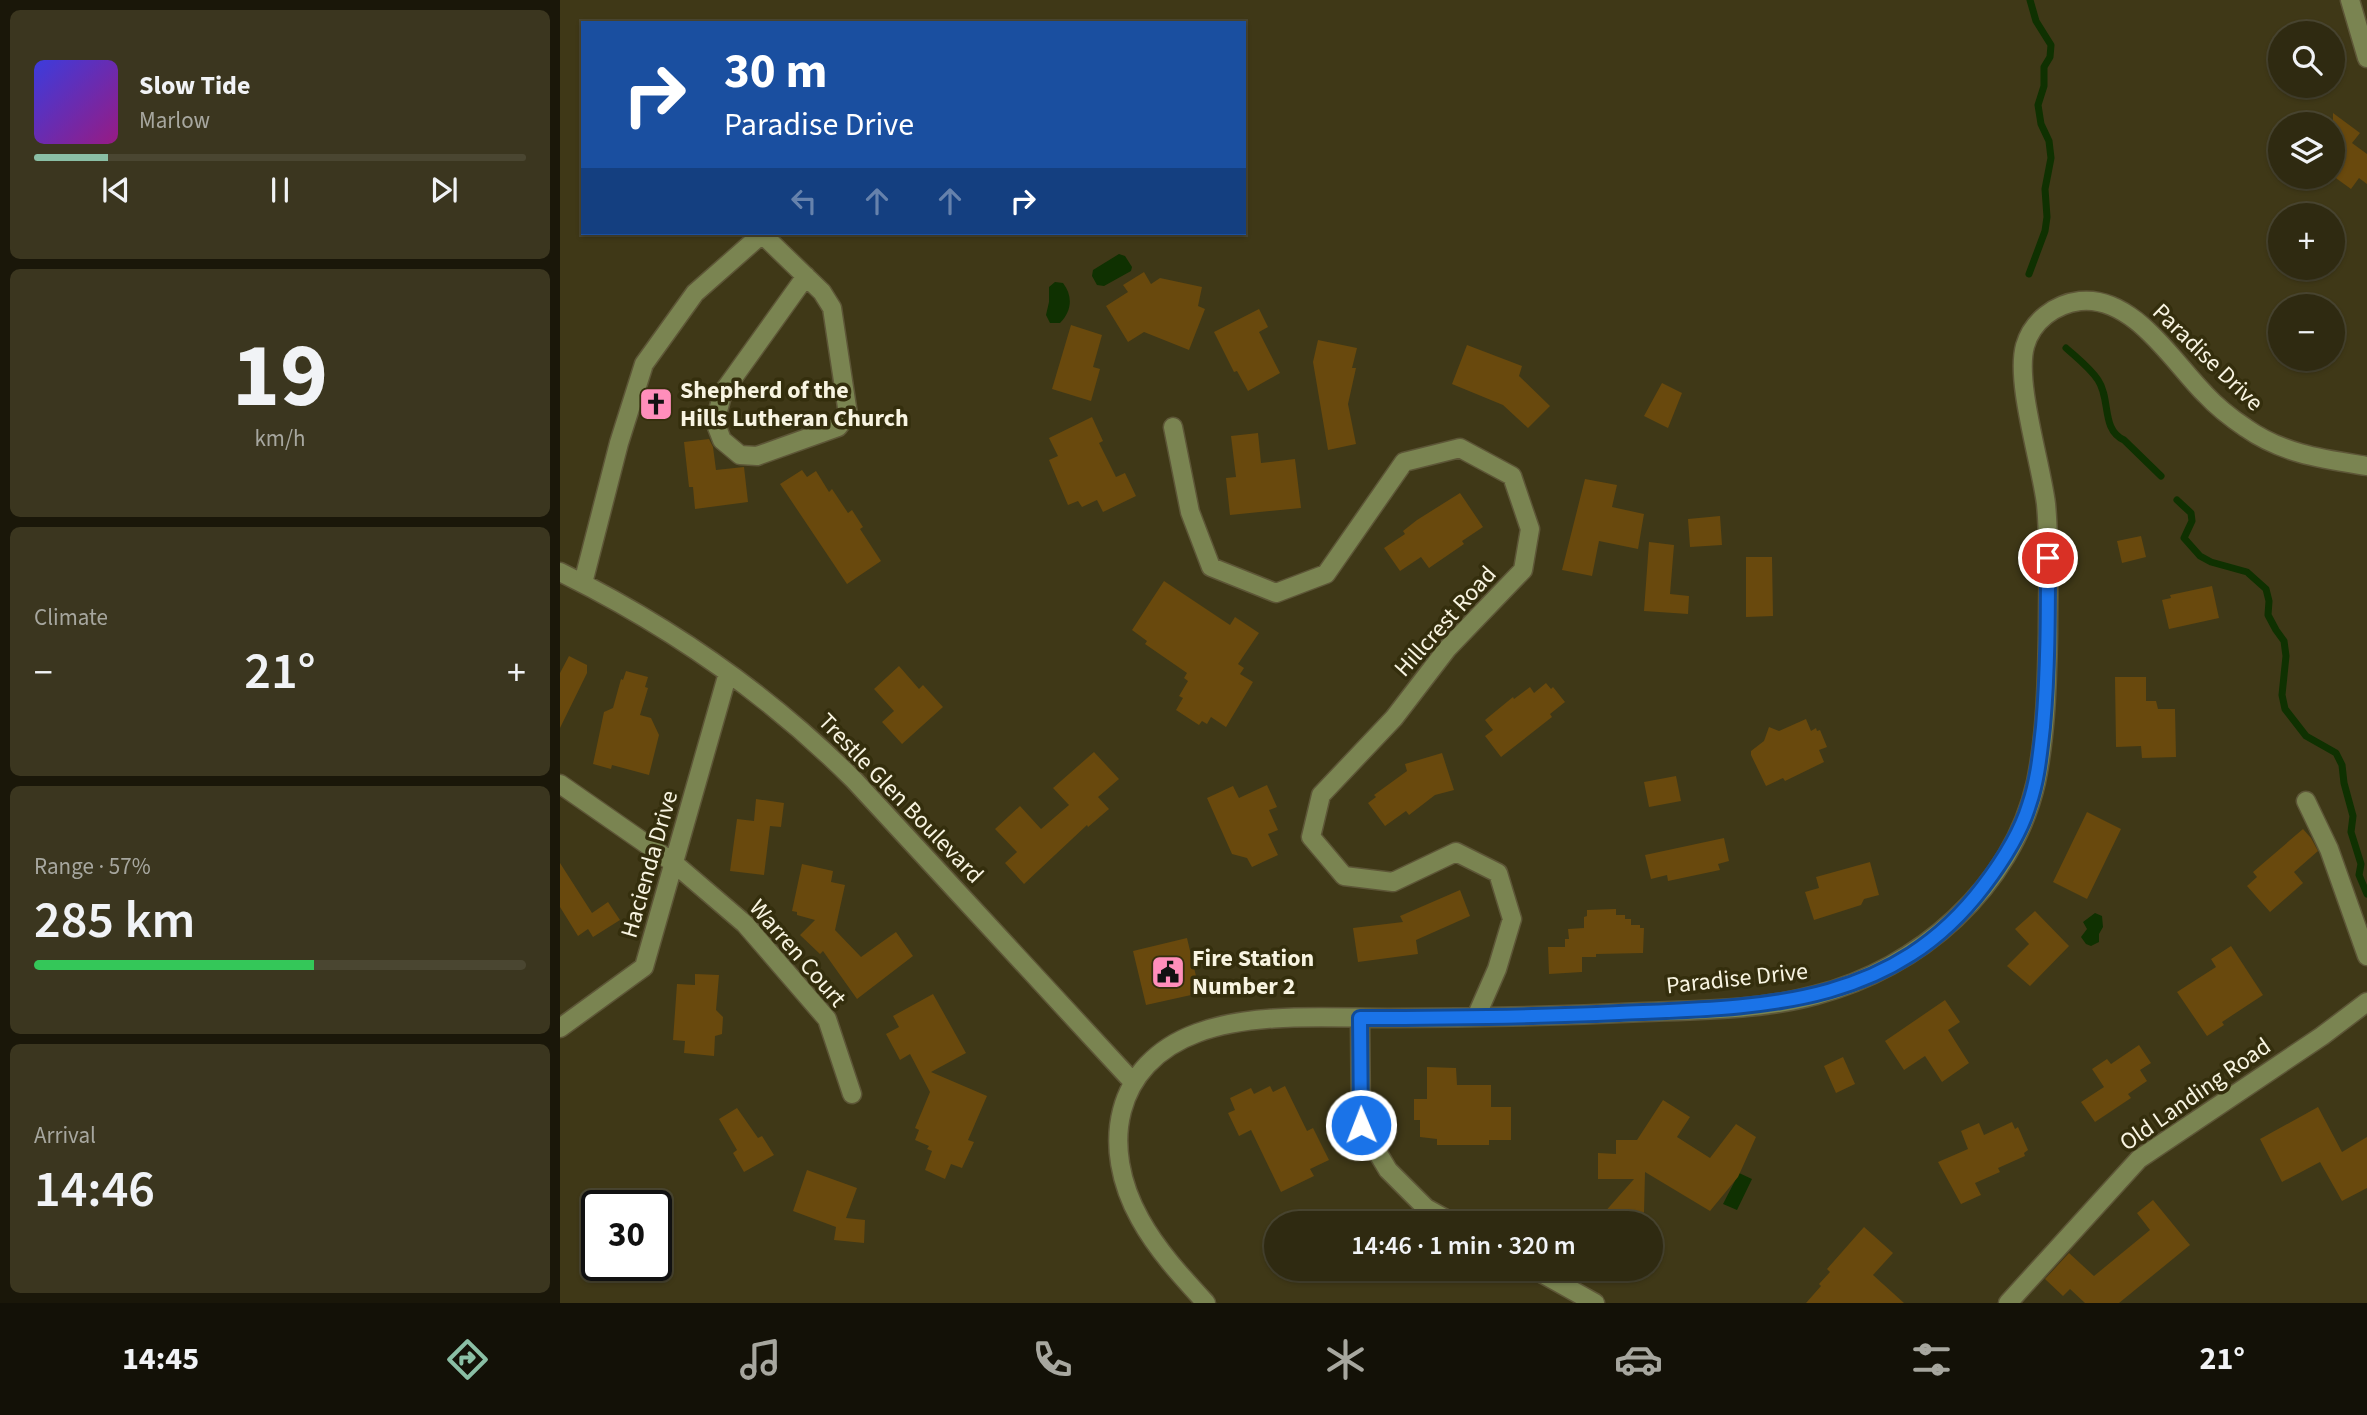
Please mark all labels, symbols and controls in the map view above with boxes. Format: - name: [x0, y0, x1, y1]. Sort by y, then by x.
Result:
- map controls: [2268, 21, 2345, 371]
- button: search: [2268, 21, 2345, 98]
- text: 30 m: [724, 37, 828, 107]
- icon: right: [609, 49, 700, 140]
- text: Slow Tide: [139, 67, 250, 104]
- text: Paradise Drive: [724, 102, 914, 148]
- text: Marlow: [139, 104, 210, 137]
- button: layers: [2268, 112, 2345, 189]
- icon: previous: [97, 171, 135, 209]
- icon: pause: [261, 171, 299, 209]
- icon: next: [425, 171, 463, 209]
- icon: left: [785, 182, 823, 220]
- icon: ahead: [858, 182, 896, 220]
- icon: ahead: [931, 182, 969, 220]
- icon: right: [1004, 182, 1042, 220]
- button: +: [2268, 203, 2345, 280]
- button: −: [2268, 294, 2345, 371]
- street label: Paradise Drive: [2144, 295, 2271, 419]
- text: 19: [232, 312, 328, 441]
- place label: Shepherd of the Hills Lutheran Church: [680, 373, 909, 436]
- church icon: Shepherd of the Hills Lutheran Church: [637, 385, 675, 423]
- text: km/h: [254, 422, 306, 455]
- pin: [2018, 528, 2078, 588]
- icon: arrive: [2029, 539, 2067, 577]
- street label: Hillcrest Road: [1386, 558, 1505, 685]
- text: Climate: [34, 601, 108, 634]
- text: 21°: [244, 635, 316, 709]
- text: −: [34, 646, 53, 700]
- text: +: [507, 646, 526, 700]
- street label: Trestle Glen Boulevard: [810, 705, 992, 892]
- street label: Hacienda Drive: [612, 786, 687, 942]
- text: Range · 57%: [34, 850, 151, 883]
- text: 285 km: [34, 884, 195, 958]
- street label: Warren Court: [741, 892, 854, 1015]
- place label: Fire Station Number 2: [1192, 941, 1314, 1004]
- public building icon: Fire Station Number 2: [1149, 953, 1187, 991]
- street label: Paradise Drive: [1664, 954, 1810, 1003]
- street label: Old Landing Road: [2112, 1029, 2278, 1160]
- position arrow: [1324, 1088, 1398, 1162]
- text: Arrival: [34, 1119, 96, 1152]
- text: 14:46: [34, 1153, 155, 1227]
- speed limit sign: 30: [581, 1190, 672, 1281]
- text: 14:46 · 1 min · 320 m: [1351, 1227, 1576, 1264]
- icon: directions: [443, 1335, 492, 1384]
- icon: music: [736, 1335, 785, 1384]
- icon: phone: [1028, 1335, 1077, 1384]
- icon: climate: [1321, 1335, 1370, 1384]
- icon: car: [1614, 1335, 1663, 1384]
- icon: filters: [1907, 1335, 1956, 1384]
- text: 14:45: [122, 1336, 199, 1382]
- text: 21°: [2200, 1336, 2245, 1382]

